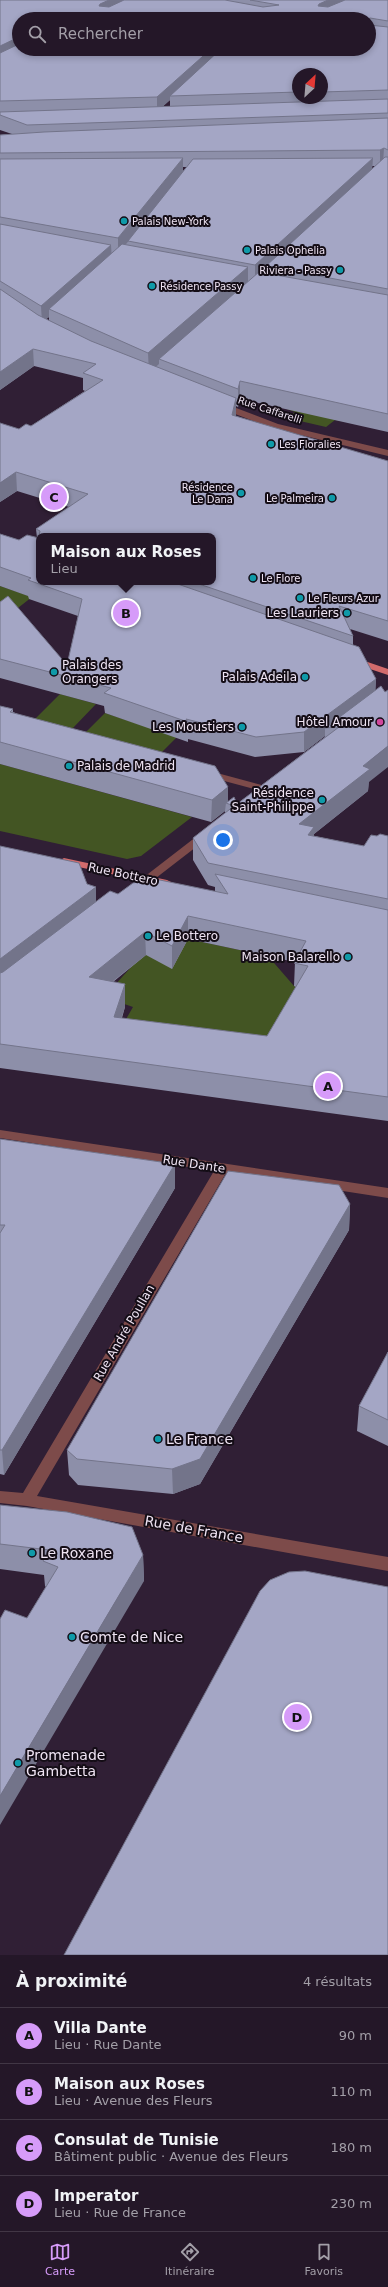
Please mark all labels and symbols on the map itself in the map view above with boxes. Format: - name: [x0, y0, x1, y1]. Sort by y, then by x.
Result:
- north arrow: [292, 68, 328, 104]
- marker: Palais New-York: [119, 216, 129, 226]
- place label: Palais New-York: [132, 216, 209, 227]
- marker: Palais Ophelia: [242, 245, 252, 255]
- place label: Palais Ophelia: [255, 245, 325, 256]
- place label: Riviera - Passy: [259, 265, 332, 276]
- marker: Riviera - Passy: [335, 265, 345, 275]
- marker: Résidence Passy: [147, 281, 157, 291]
- place label: Résidence Passy: [160, 281, 242, 292]
- street label: Rue Caffarelli: [237, 394, 303, 426]
- marker: Les Floralies: [266, 439, 276, 449]
- place label: Les Floralies: [279, 439, 341, 450]
- pin: C: [41, 482, 67, 512]
- place label: Résidence Le Dana: [182, 482, 233, 505]
- marker: Résidence Le Dana: [236, 488, 246, 498]
- place label: Le Palmeira: [266, 493, 324, 504]
- marker: Le Palmeira: [327, 493, 337, 503]
- marker: Le Flore: [248, 573, 258, 583]
- place label: Le Flore: [261, 573, 300, 584]
- marker: Le Fleurs Azur: [295, 593, 305, 603]
- place label: Le Fleurs Azur: [308, 593, 380, 604]
- pin: B: [113, 598, 139, 628]
- place label: Les Lauriers: [267, 606, 339, 620]
- marker: Les Lauriers: [342, 608, 352, 618]
- place label: Palais des Orangers: [62, 658, 121, 686]
- marker: Palais des Orangers: [49, 667, 59, 677]
- place label: Palais Adeila: [222, 670, 297, 684]
- marker: Palais Adeila: [300, 672, 310, 682]
- place label: Hôtel Amour: [297, 715, 372, 729]
- marker: Hôtel Amour: [375, 717, 385, 727]
- place label: Les Moustiers: [152, 720, 234, 734]
- marker: Les Moustiers: [237, 722, 247, 732]
- place label: Palais de Madrid: [77, 759, 175, 773]
- marker: Palais de Madrid: [64, 761, 74, 771]
- place label: Résidence Saint-Philippe: [232, 786, 314, 814]
- marker: Résidence Saint-Philippe: [317, 795, 327, 805]
- your location: [213, 830, 233, 850]
- street label: Rue Bottero: [87, 860, 159, 888]
- place label: Le Bottero: [156, 929, 218, 943]
- marker: Le Bottero: [143, 931, 153, 941]
- place label: Maison Balarello: [242, 950, 340, 964]
- marker: Maison Balarello: [343, 952, 353, 962]
- pin: A: [315, 1071, 341, 1101]
- street label: Rue Dante: [162, 1152, 226, 1176]
- street label: Rue André Poullan: [91, 1282, 157, 1384]
- place label: Le France: [166, 1431, 233, 1447]
- marker: Le France: [153, 1434, 163, 1444]
- street label: Rue de France: [144, 1512, 244, 1546]
- place label: Le Roxane: [40, 1545, 112, 1561]
- marker: Le Roxane: [27, 1548, 37, 1558]
- place label: Comte de Nice: [80, 1629, 183, 1645]
- marker: Comte de Nice: [67, 1632, 77, 1642]
- pin: D: [284, 1702, 310, 1732]
- place label: Promenade Gambetta: [26, 1747, 105, 1779]
- marker: Promenade Gambetta: [13, 1758, 23, 1768]

